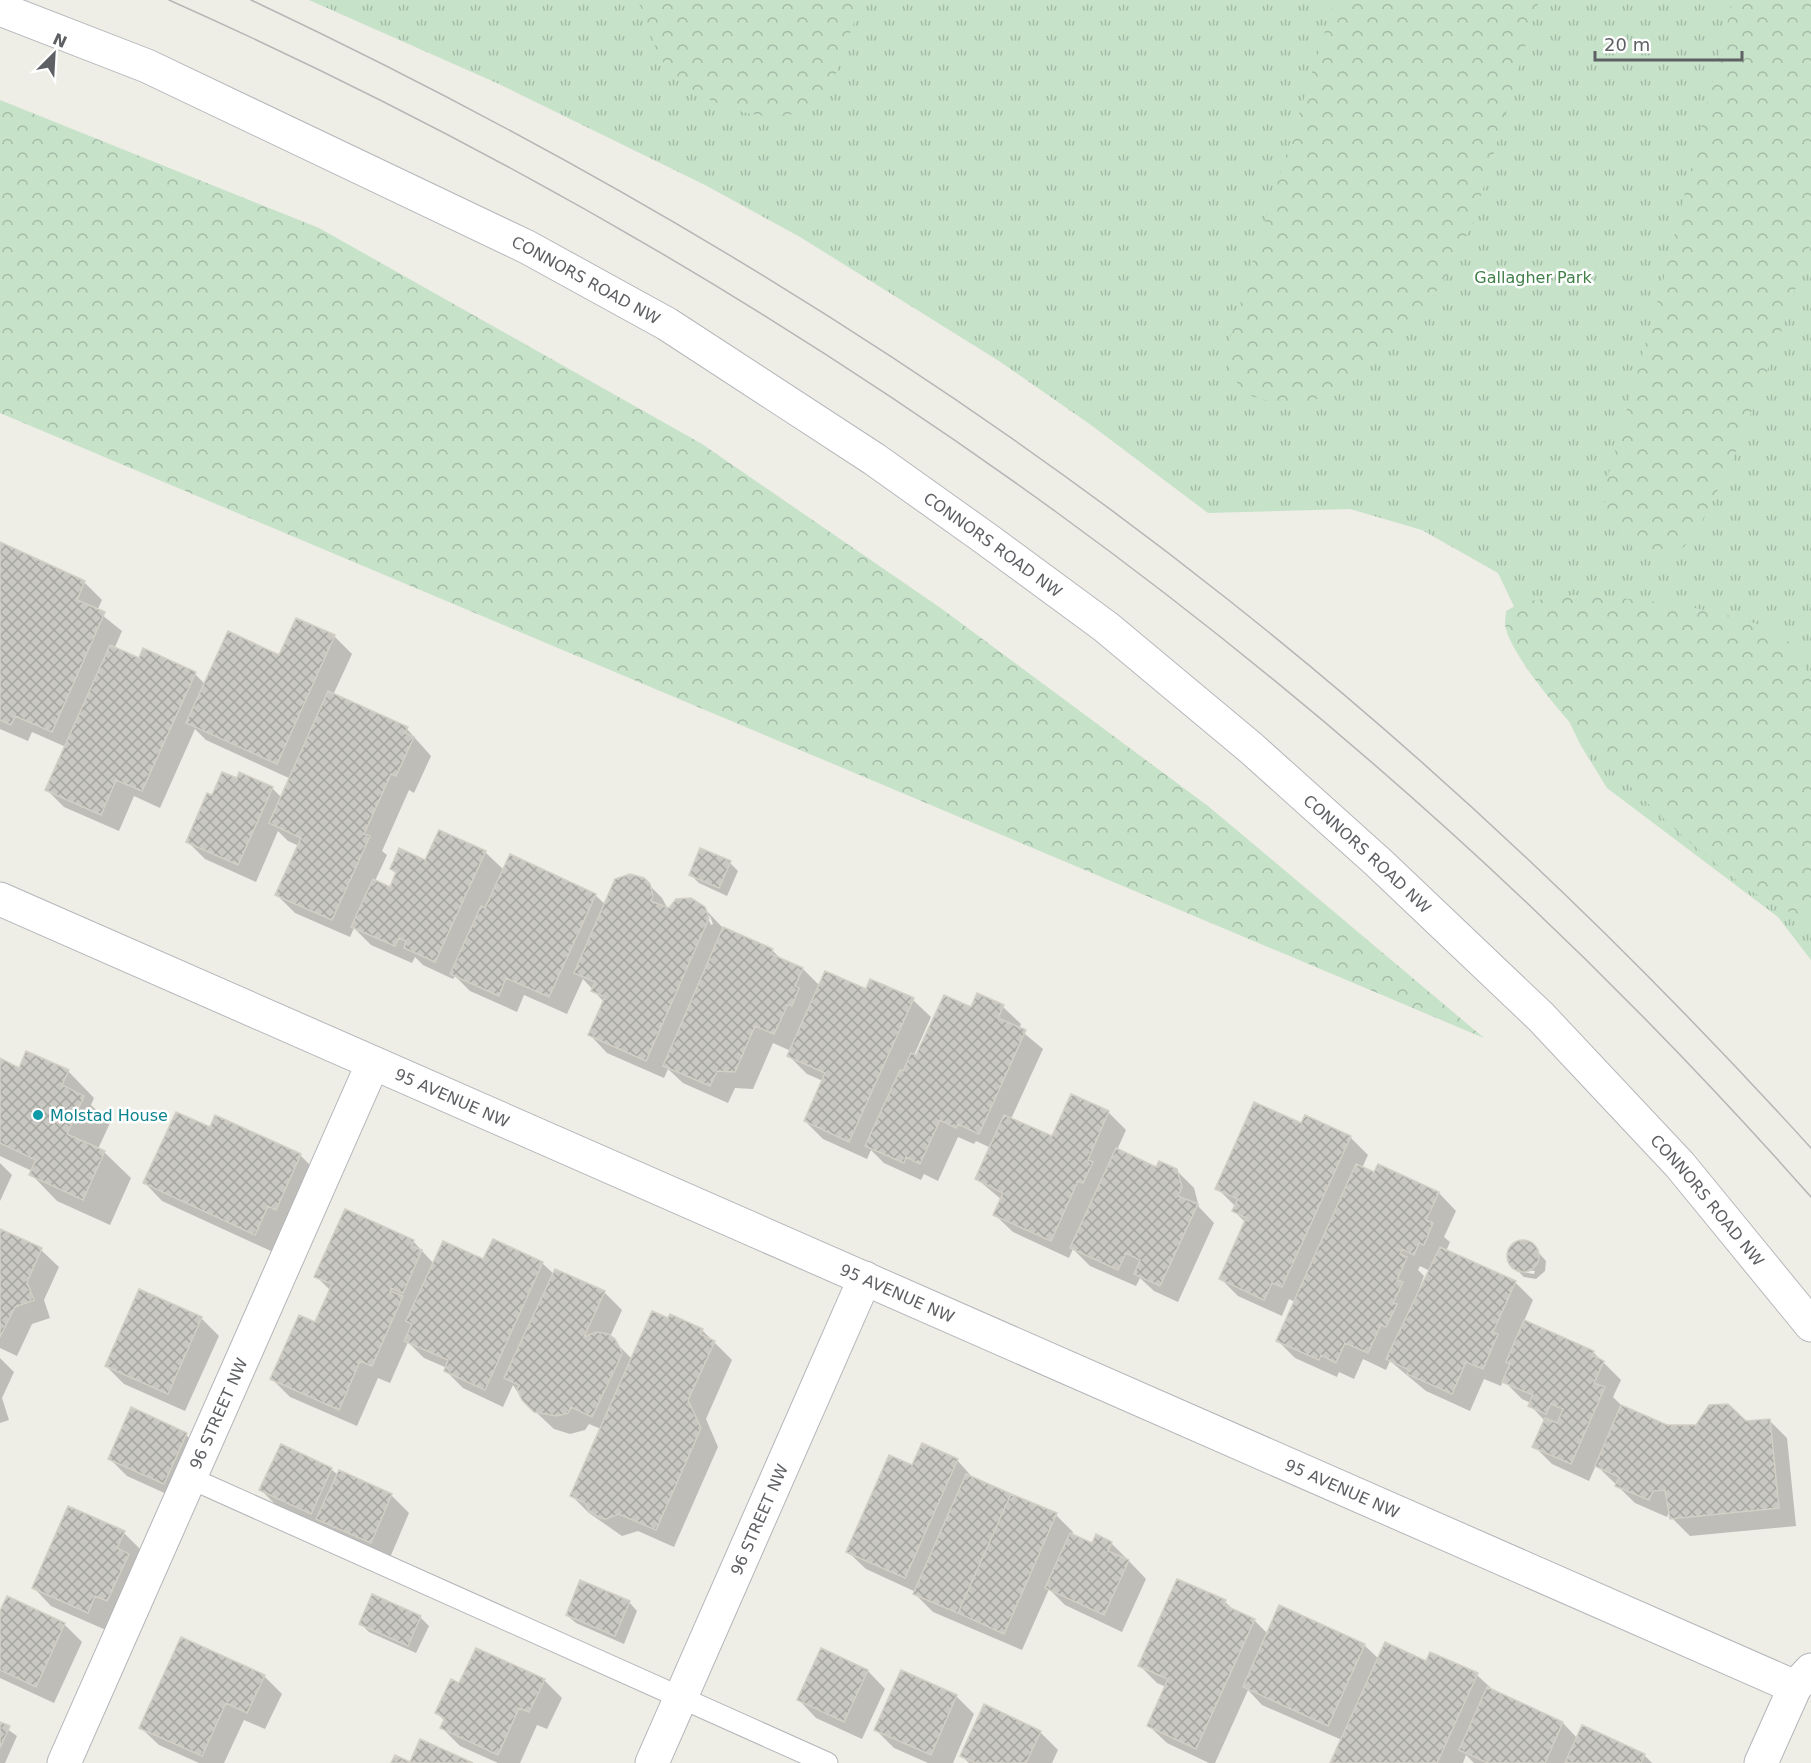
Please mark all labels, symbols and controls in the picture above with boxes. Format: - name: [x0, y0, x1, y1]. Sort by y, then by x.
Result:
- north arrow: [24, 24, 84, 84]
- scale bar: [1595, 24, 1742, 62]
- text: N: [50, 29, 70, 52]
- text: 20 m: [1604, 34, 1650, 55]
- street label: CONNORS ROAD NW: [509, 232, 664, 328]
- park label: Gallagher Park: [1474, 268, 1592, 287]
- street label: CONNORS ROAD NW: [920, 488, 1066, 601]
- street label: CONNORS ROAD NW: [1300, 790, 1435, 917]
- street label: 95 AVENUE NW: [392, 1064, 513, 1131]
- place label: Molstad House: [50, 1106, 168, 1125]
- marker: Molstad House: [31, 1108, 45, 1122]
- street label: CONNORS ROAD NW: [1647, 1130, 1768, 1270]
- street label: 95 AVENUE NW: [837, 1259, 958, 1326]
- street label: 96 STREET NW: [185, 1355, 251, 1472]
- street label: 95 AVENUE NW: [1282, 1455, 1403, 1522]
- street label: 96 STREET NW: [726, 1461, 792, 1578]

